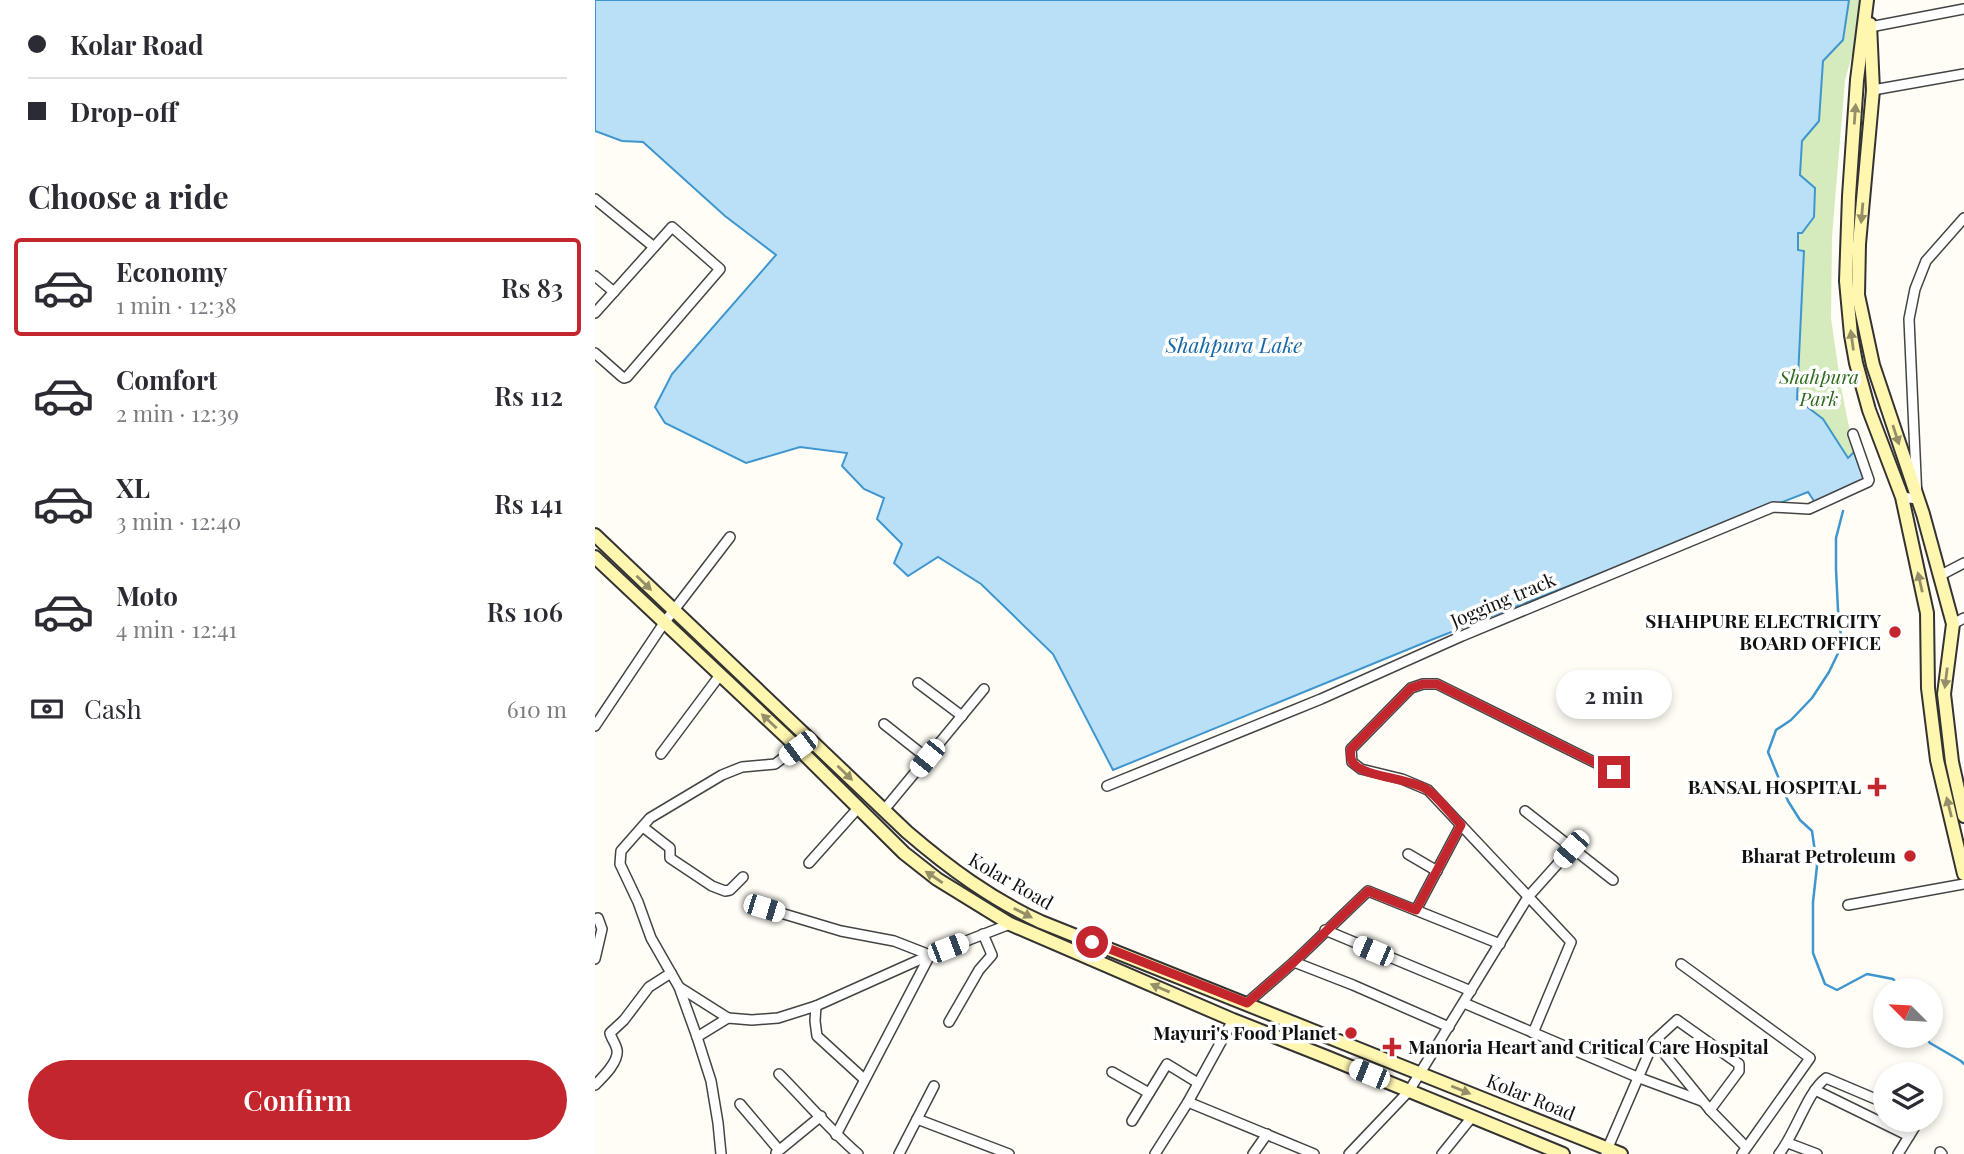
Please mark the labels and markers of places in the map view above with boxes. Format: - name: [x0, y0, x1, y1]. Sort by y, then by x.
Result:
- place label: SHAHPURE ELECTRICITY BOARD OFFICE: [1645, 607, 1881, 655]
- marker: SHAHPURE ELECTRICITY BOARD OFFICE: [1887, 624, 1903, 640]
- place label: BANSAL HOSPITAL: [1688, 773, 1861, 799]
- marker: BANSAL HOSPITAL: [1867, 777, 1887, 797]
- place label: Bharat Petroleum: [1741, 842, 1896, 868]
- marker: Bharat Petroleum: [1902, 848, 1918, 864]
- place label: Mayuri's Food Planet: [1153, 1019, 1337, 1045]
- marker: Mayuri's Food Planet: [1343, 1025, 1359, 1041]
- place label: Manoria Heart and Critical Care Hospital: [1408, 1033, 1769, 1059]
- marker: Manoria Heart and Critical Care Hospital: [1382, 1037, 1402, 1057]

